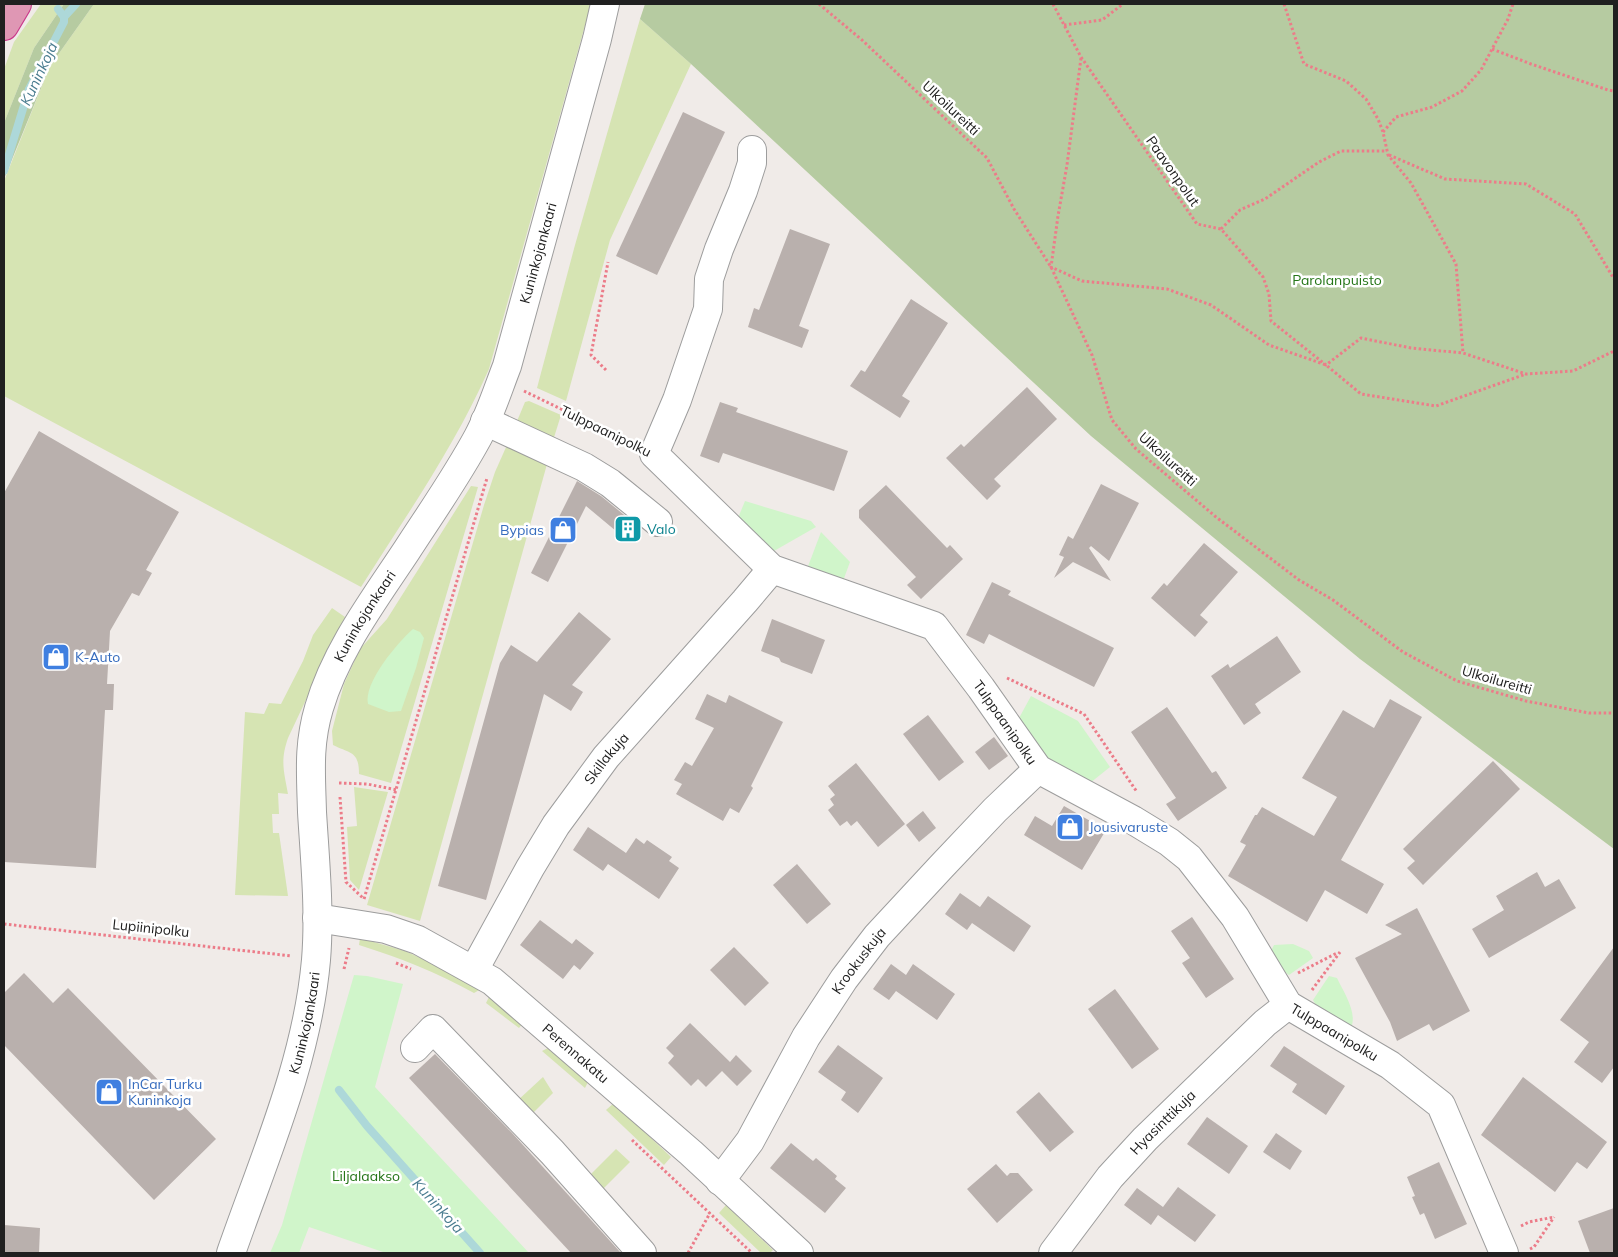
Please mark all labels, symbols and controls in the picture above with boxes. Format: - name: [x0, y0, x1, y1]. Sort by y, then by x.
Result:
- water label: Kuninkoja: [16, 39, 61, 109]
- street label: Ulkoilureitti: [918, 77, 984, 139]
- street label: Paavonpolut: [1142, 132, 1204, 210]
- street label: Kuninkojankaari: [516, 200, 561, 306]
- park label: Parolanpuisto: [1292, 271, 1382, 289]
- street label: Tulppaanipolku: [558, 401, 654, 461]
- street label: Ulkoilureitti: [1135, 428, 1201, 490]
- building icon: Valo: [613, 514, 643, 544]
- shop icon: Bypias: [548, 515, 578, 545]
- place label: Valo: [647, 520, 676, 538]
- place label: Bypias: [500, 521, 544, 539]
- street label: Kuninkojankaari: [330, 567, 400, 665]
- shop icon: K-Auto: [41, 642, 71, 672]
- place label: K-Auto: [75, 648, 120, 666]
- street label: Ulkoilureitti: [1460, 661, 1534, 699]
- street label: Tulppaanipolku: [969, 677, 1041, 768]
- street label: Skillakuja: [580, 729, 632, 788]
- shop icon: Jousivaruste: [1055, 812, 1085, 842]
- place label: Jousivaruste: [1089, 818, 1168, 836]
- street label: Lupiinipolku: [112, 915, 190, 941]
- street label: Krookuskuja: [828, 923, 890, 997]
- street label: Kuninkojankaari: [285, 971, 324, 1076]
- street label: Tulppaanipolku: [1287, 999, 1382, 1065]
- street label: Perennakatu: [539, 1020, 613, 1087]
- place label: InCar Turku Kuninkoja: [128, 1075, 202, 1109]
- shop icon: InCar Turku Kuninkoja: [94, 1077, 124, 1107]
- street label: Hyasinttikuja: [1126, 1086, 1199, 1158]
- park label: Liljalaakso: [332, 1167, 400, 1185]
- water label: Kuninkoja: [409, 1174, 468, 1237]

